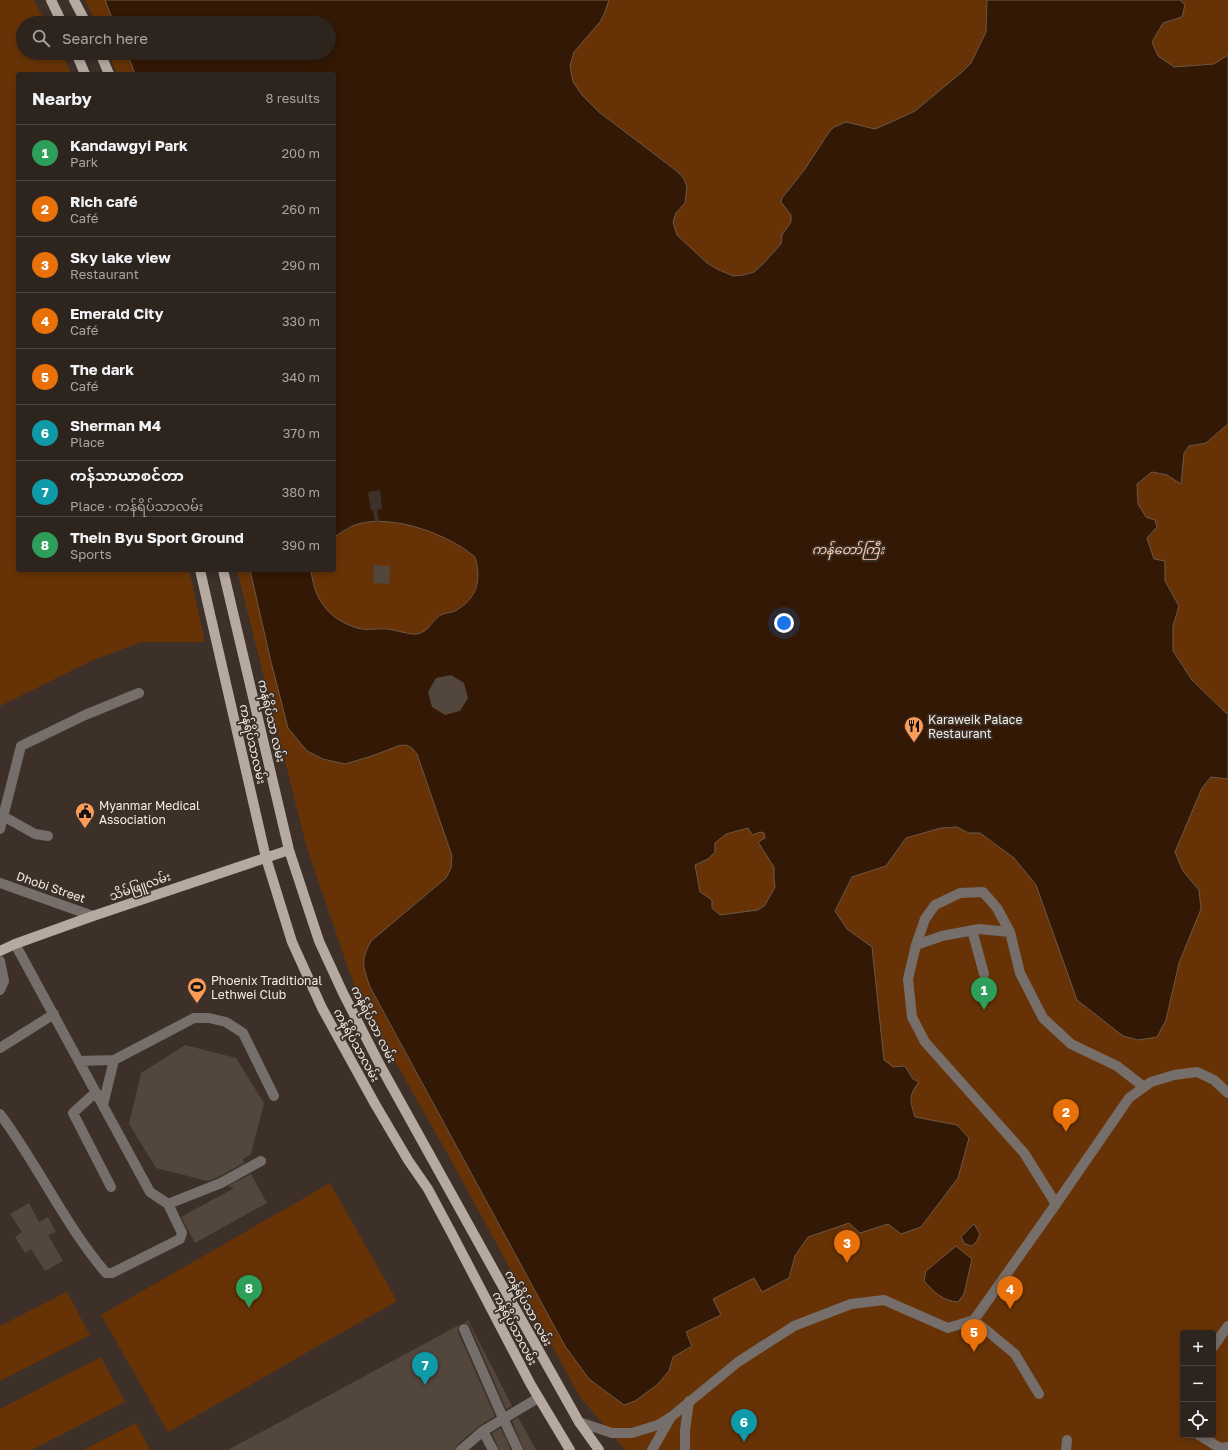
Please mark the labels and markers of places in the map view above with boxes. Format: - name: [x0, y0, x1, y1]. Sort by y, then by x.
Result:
- place label: Karaweik Palace Restaurant: [928, 712, 1022, 741]
- restaurant icon: Karaweik Palace Restaurant: [903, 715, 925, 743]
- place label: Myanmar Medical Association: [99, 798, 200, 827]
- public building icon: Myanmar Medical Association: [74, 801, 96, 829]
- place label: Phoenix Traditional Lethwei Club: [211, 973, 322, 1002]
- sports icon: Phoenix Traditional Lethwei Club: [186, 976, 208, 1004]
- pin: 1: [971, 977, 997, 1010]
- pin: 2: [1053, 1099, 1079, 1132]
- pin: 3: [834, 1230, 860, 1263]
- pin: 8: [236, 1275, 262, 1308]
- pin: 4: [997, 1276, 1023, 1309]
- pin: 5: [961, 1319, 987, 1352]
- pin: 7: [412, 1352, 438, 1385]
- pin: 6: [731, 1409, 757, 1442]

